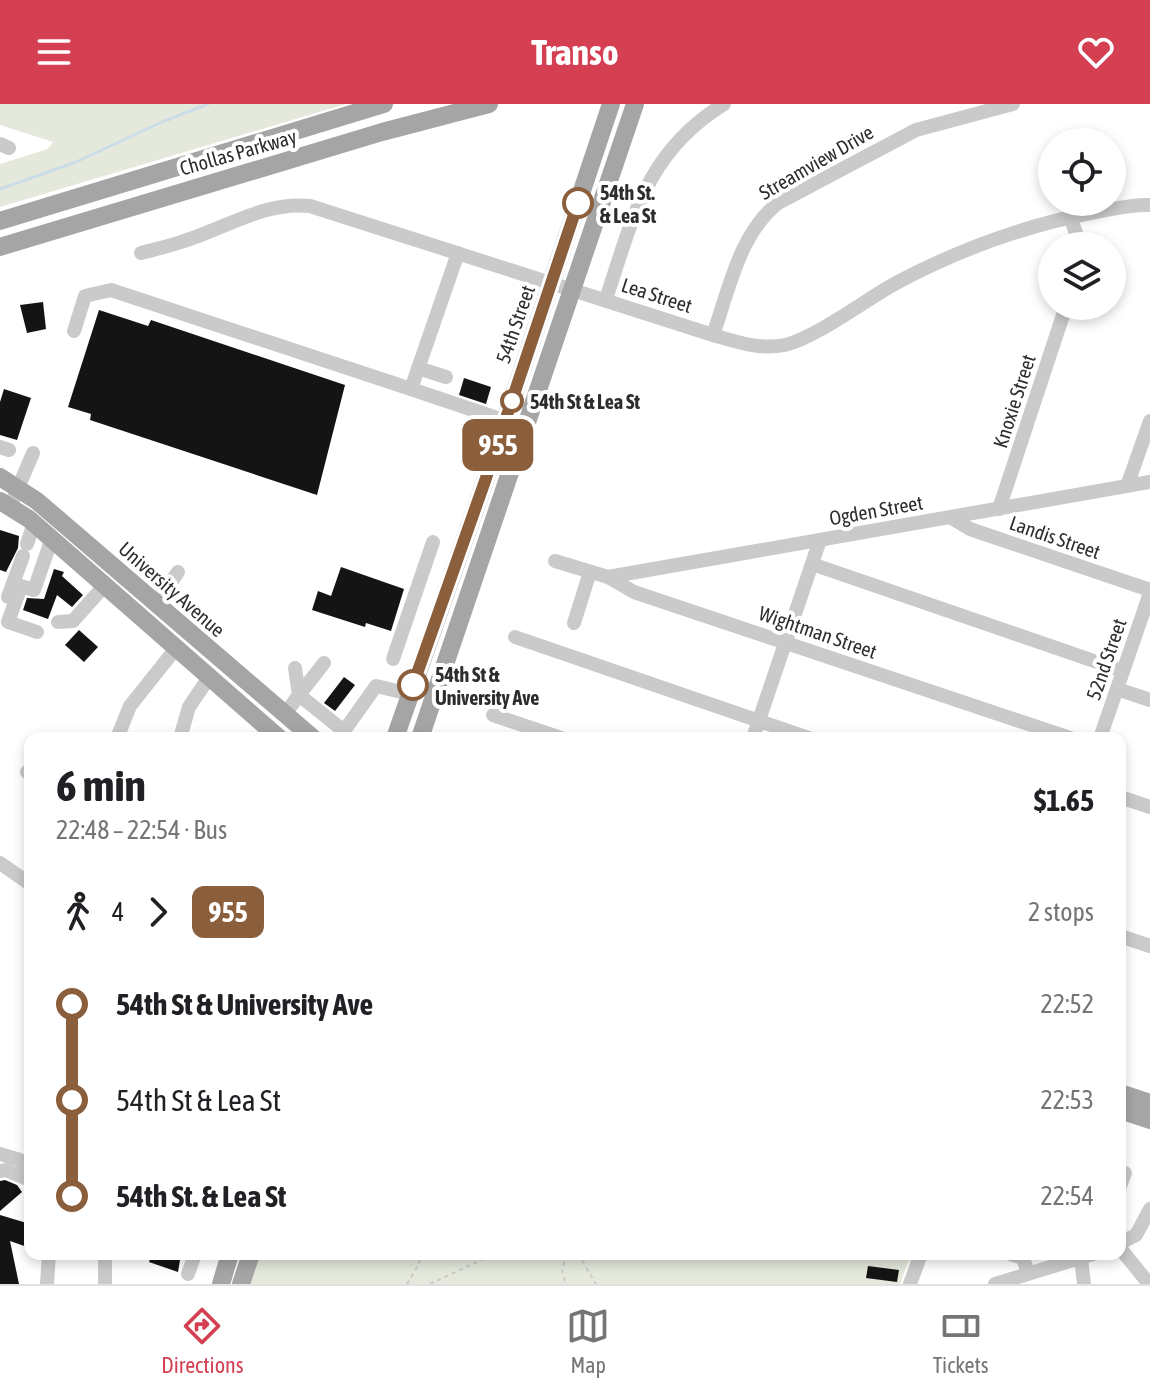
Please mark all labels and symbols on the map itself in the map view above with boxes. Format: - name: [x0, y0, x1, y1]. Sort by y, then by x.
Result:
- street label: Streamview Drive: [755, 120, 877, 204]
- street label: Chollas Parkway: [177, 124, 299, 180]
- place label: 54th St. & Lea St: [600, 181, 656, 227]
- marker: 54th St. & Lea St: [563, 188, 593, 218]
- street label: Lea Street: [619, 273, 695, 317]
- street label: 54th Street: [491, 282, 539, 366]
- street label: Knoxie Street: [988, 351, 1040, 451]
- marker: 54th St & Lea St: [501, 390, 523, 412]
- place label: 54th St & Lea St: [530, 390, 640, 413]
- line badge: 955: [452, 419, 544, 471]
- street label: Ogden Street: [827, 490, 925, 530]
- street label: Landis Street: [1007, 511, 1104, 563]
- street label: University Avenue: [114, 537, 230, 641]
- street label: Wightman Street: [756, 601, 880, 663]
- street label: 52nd Street: [1081, 615, 1131, 703]
- place label: 54th St & University Ave: [435, 663, 539, 709]
- marker: 54th St & University Ave: [398, 670, 428, 700]

